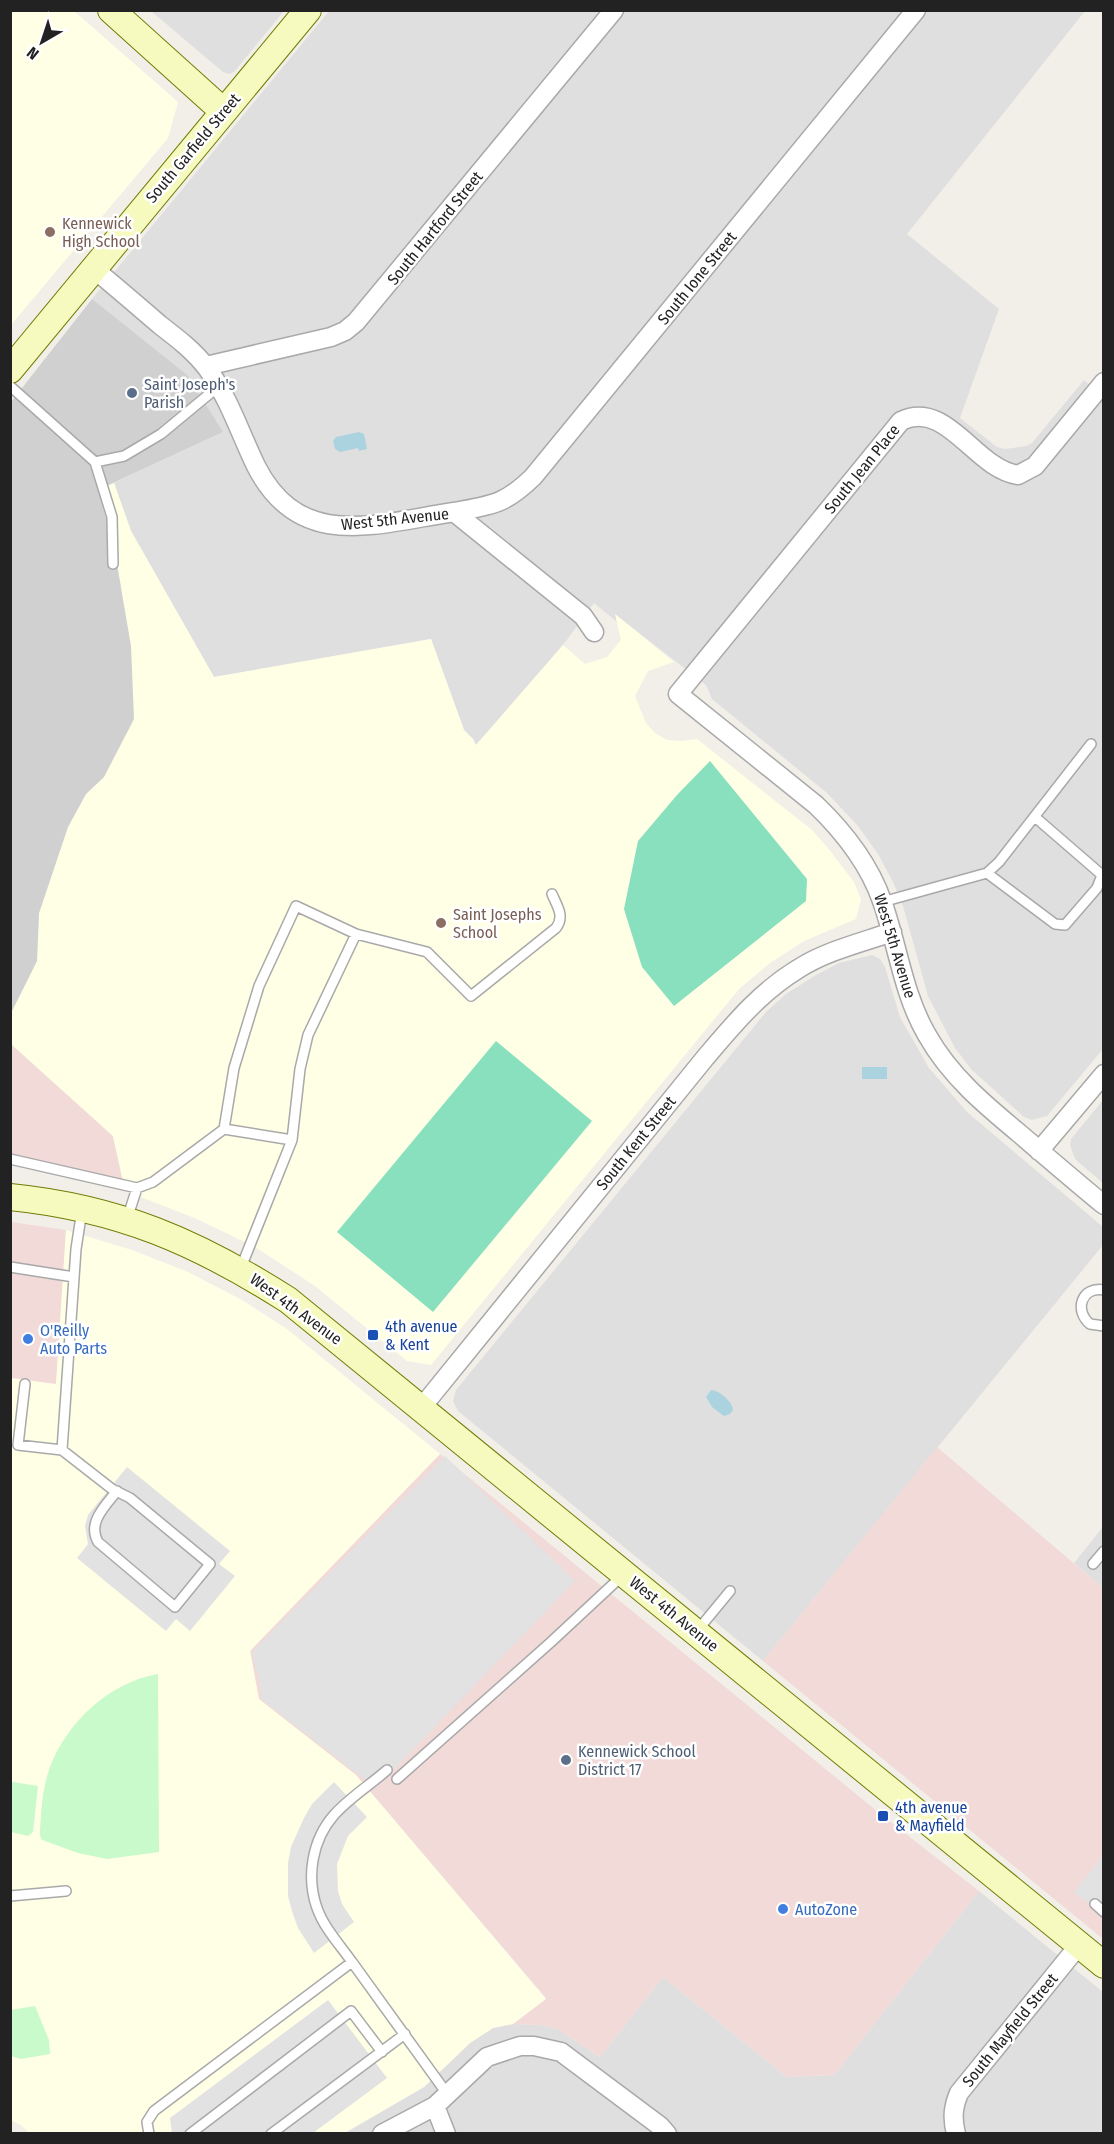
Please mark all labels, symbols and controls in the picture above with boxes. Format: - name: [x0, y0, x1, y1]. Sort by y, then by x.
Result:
- north arrow: [12, 12, 72, 72]
- text: N: [23, 43, 43, 64]
- street label: South Garfield Street: [142, 89, 245, 207]
- street label: South Hartford Street: [383, 167, 487, 289]
- place label: Kennewick High School: [62, 214, 140, 251]
- marker: Kennewick High School: [43, 225, 57, 239]
- street label: South Ione Street: [654, 227, 741, 328]
- place label: Saint Joseph's Parish: [144, 375, 236, 412]
- marker: Saint Joseph's Parish: [125, 386, 139, 400]
- street label: South Jean Place: [820, 421, 904, 517]
- street label: West 5th Avenue: [340, 504, 450, 534]
- street label: West 5th Avenue: [870, 891, 920, 1001]
- place label: Saint Josephs School: [453, 905, 542, 942]
- marker: Saint Josephs School: [434, 916, 448, 930]
- street label: South Kent Street: [592, 1092, 680, 1194]
- street label: West 4th Avenue: [246, 1269, 346, 1349]
- place label: 4th avenue & Kent: [385, 1317, 458, 1354]
- place label: O'Reilly Auto Parts: [40, 1321, 107, 1358]
- marker: 4th avenue & Kent: [366, 1328, 380, 1342]
- marker: O'Reilly Auto Parts: [21, 1332, 35, 1346]
- street label: West 4th Avenue: [626, 1572, 722, 1656]
- place label: Kennewick School District 17: [578, 1742, 696, 1779]
- marker: Kennewick School District 17: [559, 1753, 573, 1767]
- place label: 4th avenue & Mayfield: [895, 1798, 968, 1835]
- marker: 4th avenue & Mayfield: [876, 1809, 890, 1823]
- place label: AutoZone: [795, 1900, 857, 1919]
- marker: AutoZone: [776, 1902, 790, 1916]
- street label: South Mayfield Street: [958, 1969, 1062, 2091]

